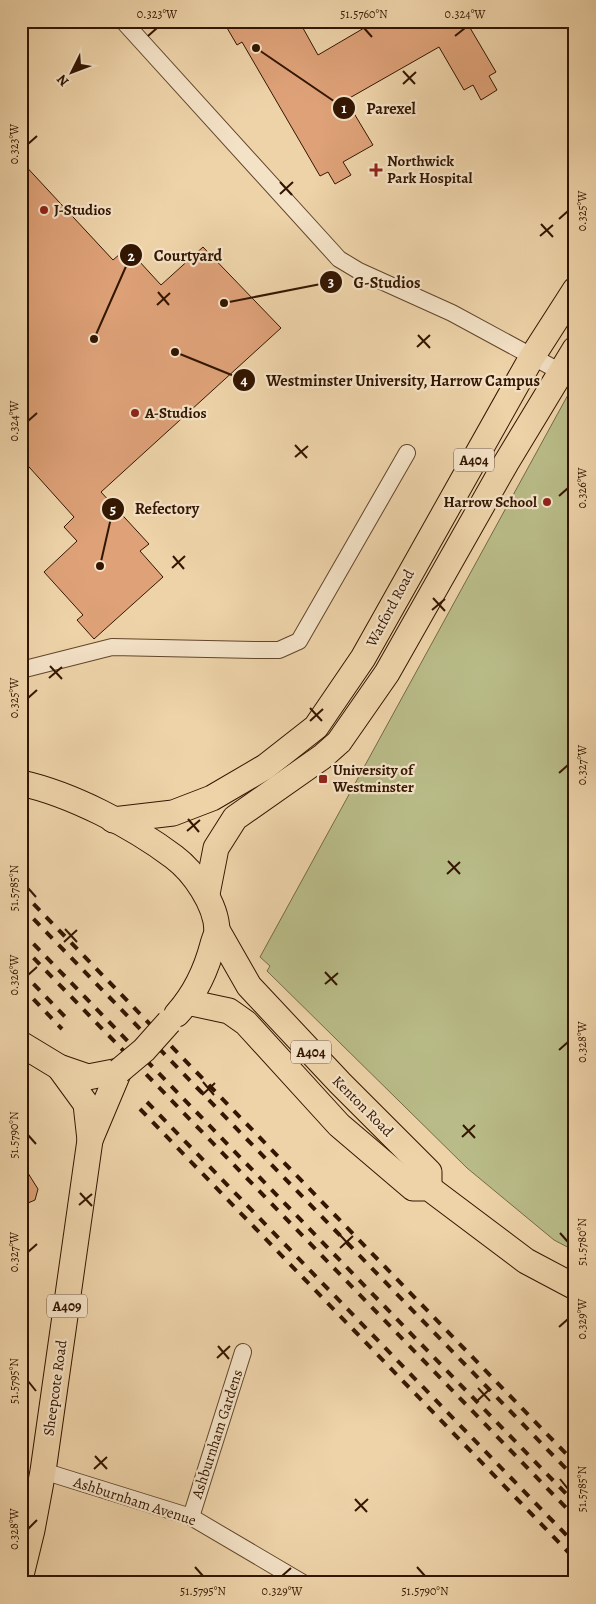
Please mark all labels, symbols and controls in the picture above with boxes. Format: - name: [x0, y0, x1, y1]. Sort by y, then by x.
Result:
- text: 0.323°W: [137, 6, 178, 22]
- text: 51.5760°N: [340, 6, 388, 22]
- text: 0.324°W: [445, 6, 486, 22]
- north arrow: [48, 48, 98, 98]
- text: N: [52, 70, 73, 91]
- callout: Parexel: [331, 93, 426, 124]
- text: 1: [341, 98, 347, 118]
- text: Parexel: [366, 98, 417, 120]
- text: 0.323°W: [6, 123, 22, 164]
- place label: Northwick Park Hospital: [387, 151, 472, 188]
- marker: Northwick Park Hospital: [369, 163, 383, 177]
- text: 0.325°W: [574, 190, 590, 231]
- place label: J-Studios: [54, 200, 111, 220]
- marker: J-Studios: [38, 204, 50, 216]
- callout: Courtyard: [119, 240, 232, 271]
- text: Courtyard: [154, 245, 223, 267]
- text: 2: [127, 246, 135, 266]
- callout: G-Studios: [318, 267, 430, 298]
- text: 3: [328, 272, 334, 292]
- text: G-Studios: [354, 272, 420, 294]
- callout: Westminster University, Harrow Campus: [231, 364, 550, 395]
- text: 4: [240, 370, 248, 390]
- text: Westminster University, Harrow Campus: [265, 370, 540, 392]
- text: 0.324°W: [6, 400, 22, 442]
- place label: A-Studios: [144, 403, 207, 423]
- marker: A-Studios: [129, 407, 141, 419]
- road number: A404: [454, 448, 494, 472]
- text: 0.326°W: [574, 467, 590, 509]
- place label: Harrow School: [444, 492, 537, 512]
- callout: Refectory: [100, 493, 210, 524]
- marker: Harrow School: [541, 496, 553, 508]
- text: Refectory: [135, 498, 200, 520]
- text: 5: [110, 499, 116, 519]
- street label: Watford Road: [361, 565, 419, 651]
- text: 0.325°W: [6, 677, 22, 718]
- text: 0.327°W: [574, 744, 590, 785]
- place label: University of Westminster: [332, 760, 415, 797]
- marker: University of Westminster: [317, 773, 329, 785]
- text: 51.5785°N: [6, 864, 22, 911]
- text: 0.326°W: [6, 954, 22, 996]
- text: 0.328°W: [574, 1021, 590, 1063]
- road number: A404: [291, 1040, 331, 1064]
- street label: Kenton Road: [328, 1071, 399, 1142]
- text: 51.5790°N: [6, 1111, 22, 1159]
- text: 51.5780°N: [574, 1218, 590, 1266]
- text: 0.327°W: [6, 1231, 22, 1272]
- road number: A409: [47, 1294, 87, 1318]
- text: 0.329°W: [574, 1298, 590, 1340]
- street label: Sheepcote Road: [38, 1338, 72, 1437]
- text: 51.5795°N: [6, 1358, 22, 1404]
- street label: Ashburnham Gardens: [186, 1367, 247, 1502]
- text: 51.5785°N: [574, 1465, 590, 1512]
- street label: Ashburnham Avenue: [70, 1471, 199, 1530]
- text: 0.328°W: [6, 1508, 22, 1550]
- text: 51.5795°N: [180, 1583, 226, 1599]
- text: 0.329°W: [261, 1583, 303, 1599]
- text: 51.5790°N: [401, 1583, 449, 1599]

